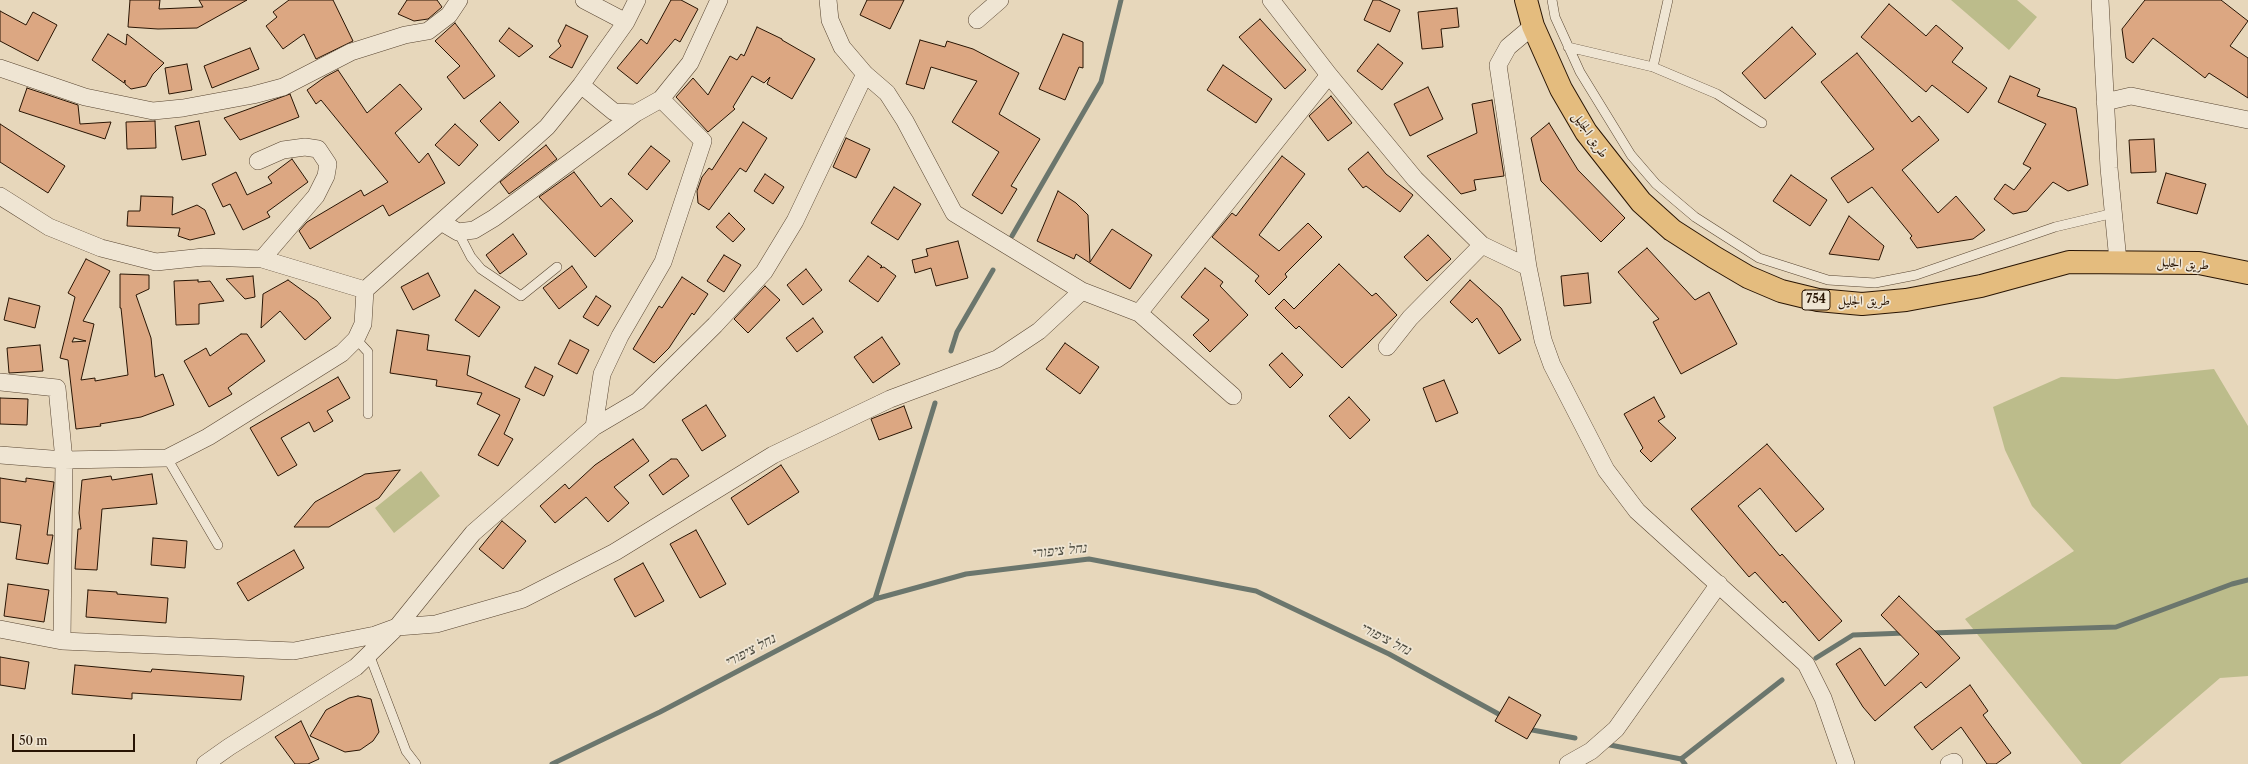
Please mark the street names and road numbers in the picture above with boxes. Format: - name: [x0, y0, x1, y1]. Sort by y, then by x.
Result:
- street label: طريق الجليل: [1569, 109, 1611, 161]
- street label: طريق الجليل: [2156, 254, 2210, 274]
- road number: 754: [1802, 290, 1830, 310]
- street label: طريق الجليل: [1838, 293, 1890, 309]

